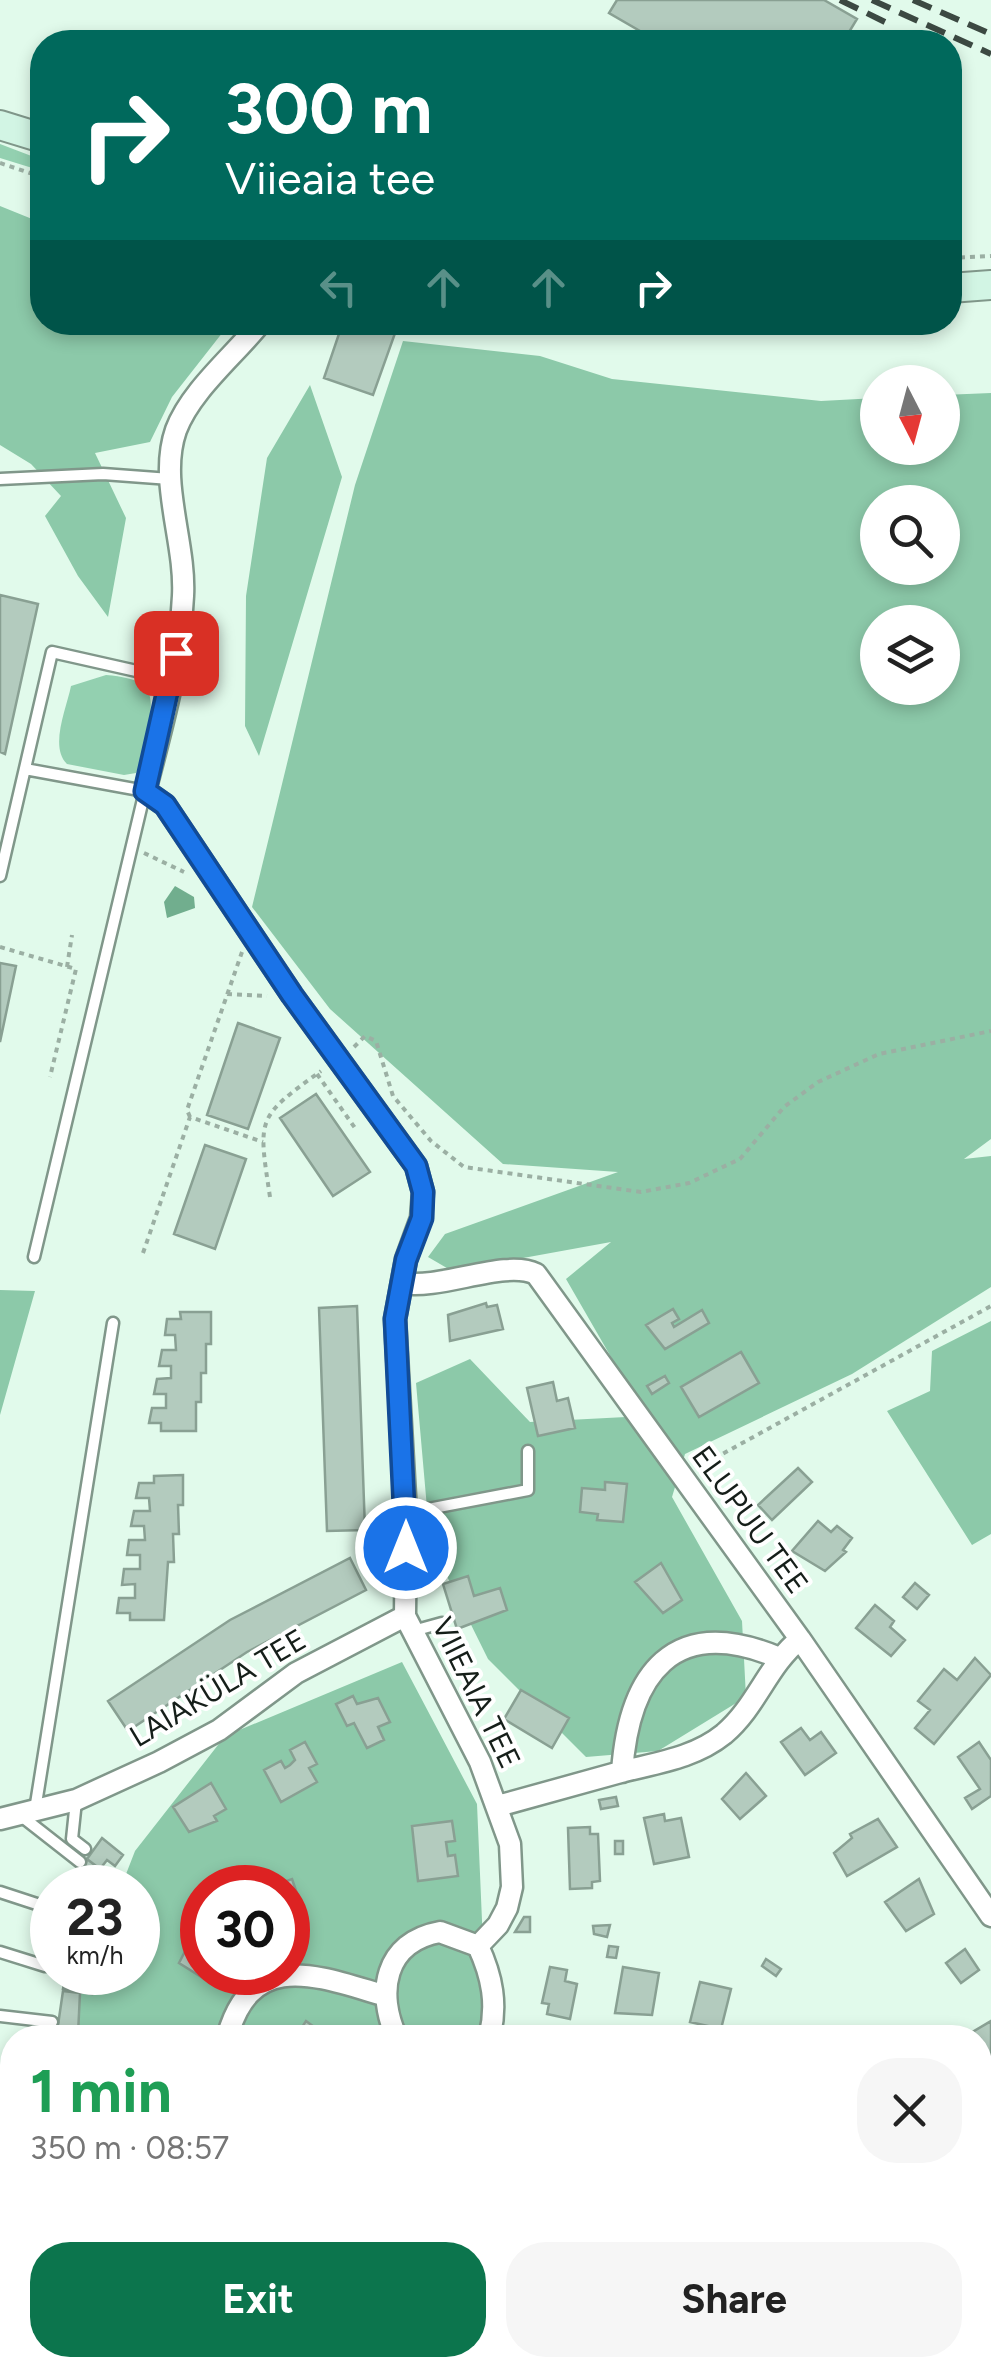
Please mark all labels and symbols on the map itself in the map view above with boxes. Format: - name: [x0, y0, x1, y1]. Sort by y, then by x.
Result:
- north arrow: [860, 365, 960, 465]
- pin: [134, 611, 219, 696]
- street label: ELUPUU TEE: [684, 1439, 816, 1601]
- position arrow: [354, 1496, 458, 1600]
- street label: VIIEAIA TEE: [424, 1611, 529, 1774]
- street label: LAIAKÜLA TEE: [123, 1620, 313, 1755]
- speed limit sign: 30: [180, 1865, 310, 1995]

